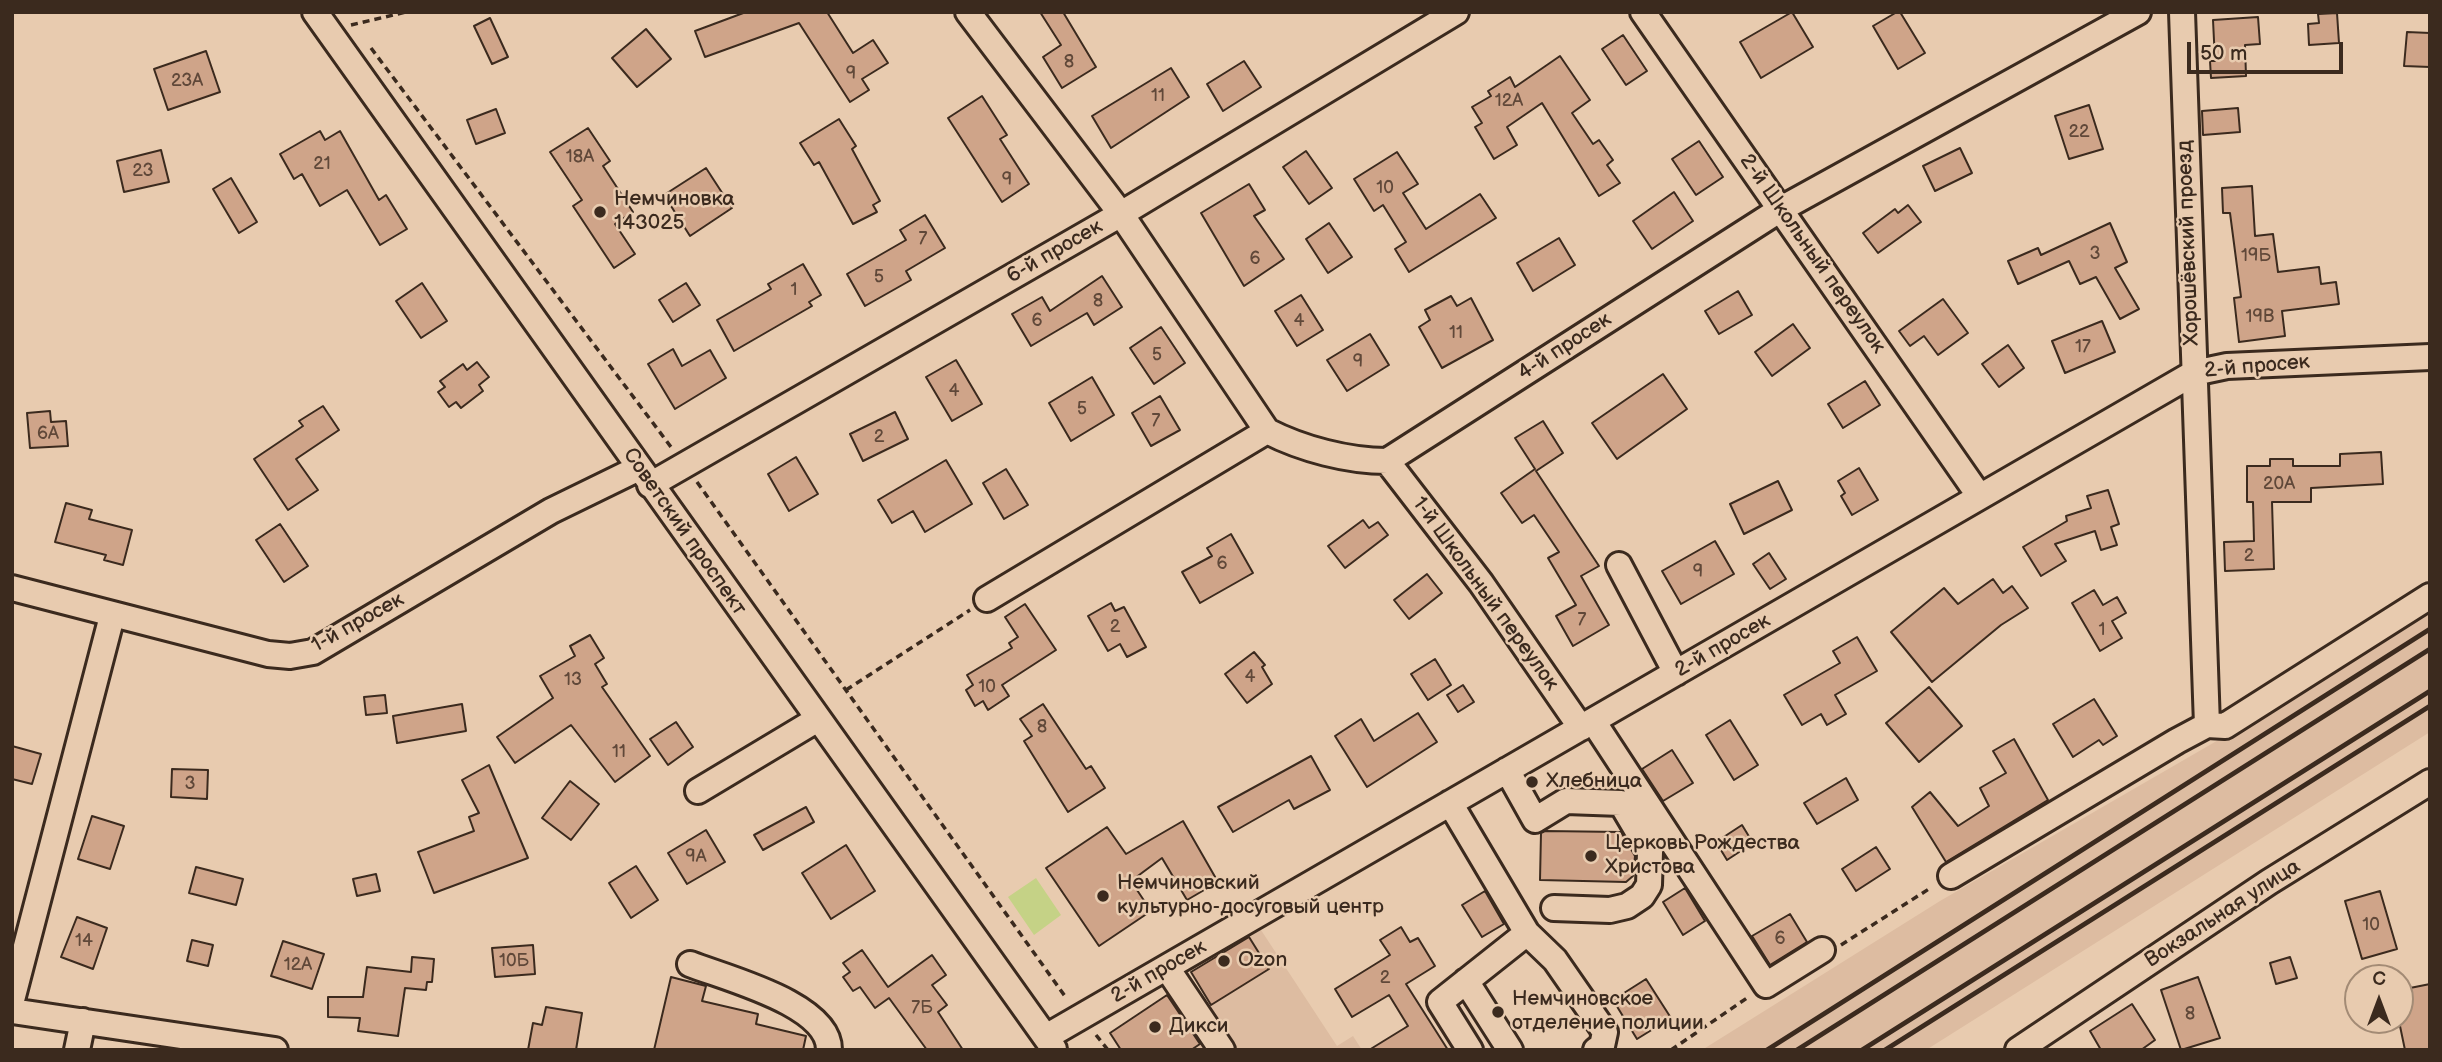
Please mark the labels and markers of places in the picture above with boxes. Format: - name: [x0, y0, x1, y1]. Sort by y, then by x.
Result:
- place label: Немчиновка 143025: [614, 187, 735, 237]
- marker: Немчиновка 143025: [592, 204, 608, 220]
- place label: Хлебница: [1546, 769, 1642, 795]
- marker: Хлебница: [1524, 774, 1540, 790]
- place label: Церковь Рождества Христова: [1605, 831, 1800, 881]
- marker: Церковь Рождества Христова: [1583, 848, 1599, 864]
- place label: Немчиновский культурно-досуговый центр: [1117, 871, 1384, 921]
- marker: Немчиновский культурно-досуговый центр: [1095, 888, 1111, 904]
- place label: Ozon: [1238, 948, 1287, 974]
- marker: Ozon: [1216, 953, 1232, 969]
- place label: Немчиновское отделение полиции: [1512, 987, 1704, 1037]
- marker: Немчиновское отделение полиции: [1490, 1004, 1506, 1020]
- place label: Дикси: [1169, 1014, 1228, 1040]
- marker: Дикси: [1147, 1019, 1163, 1035]

